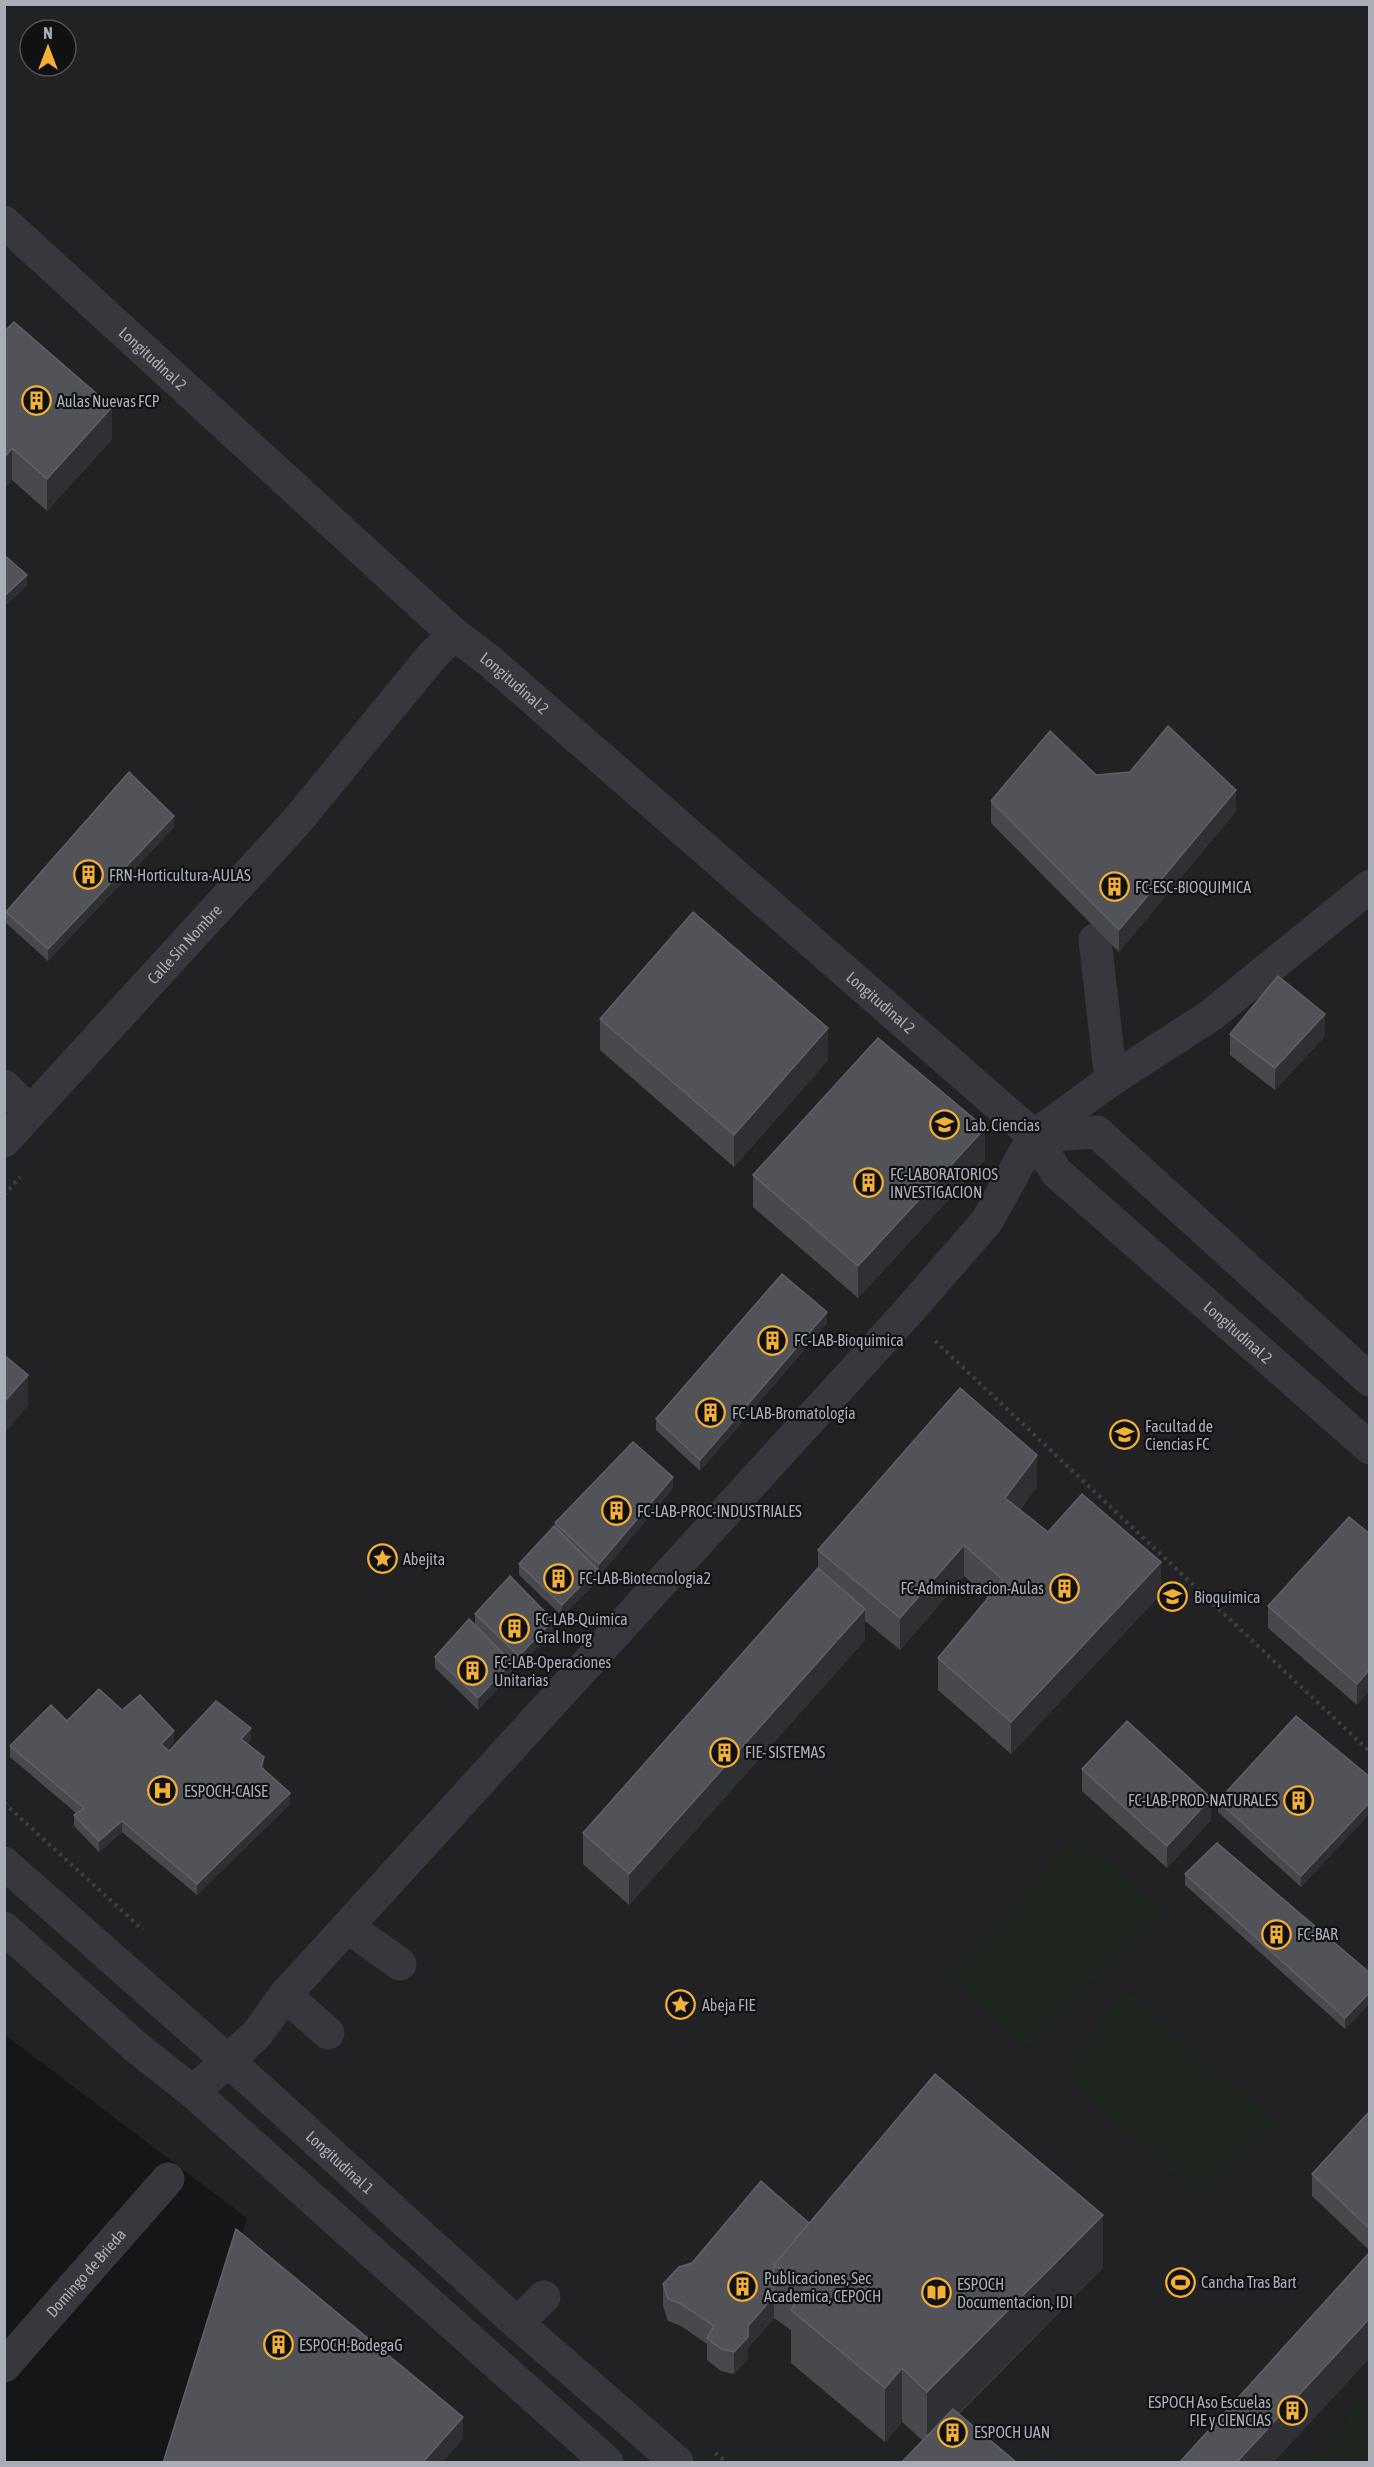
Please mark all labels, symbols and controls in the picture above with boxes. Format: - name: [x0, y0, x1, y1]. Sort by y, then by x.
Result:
- north arrow: [18, 18, 78, 78]
- text: N: [43, 24, 53, 42]
- street label: Longitudinal 2: [116, 323, 190, 394]
- building icon: Aulas Nuevas FCP: [20, 385, 52, 417]
- place label: Aulas Nuevas FCP: [57, 392, 160, 410]
- street label: Longitudinal 2: [477, 648, 553, 717]
- building icon: FRN-Horticultura-AULAS: [72, 859, 104, 891]
- place label: FRN-Horticultura-AULAS: [109, 866, 251, 884]
- building icon: FC-ESC-BIOQUIMICA: [1098, 871, 1130, 903]
- place label: FC-ESC-BIOQUIMICA: [1135, 878, 1251, 896]
- street label: Calle Sin Nombre: [144, 901, 225, 987]
- street label: Longitudinal 2: [843, 968, 919, 1037]
- school or university icon: Lab. Ciencias: [928, 1109, 960, 1141]
- place label: Lab. Ciencias: [965, 1116, 1040, 1134]
- place label: FC-LABORATORIOS INVESTIGACION: [890, 1165, 998, 1201]
- building icon: FC-LABORATORIOS INVESTIGACION: [853, 1167, 885, 1199]
- street label: Longitudinal 2: [1200, 1297, 1276, 1367]
- building icon: FC-LAB-Bioquimica: [757, 1324, 789, 1356]
- place label: FC-LAB-Bioquimica: [794, 1331, 904, 1350]
- building icon: FC-LAB-Bromatología: [695, 1397, 727, 1429]
- place label: FC-LAB-Bromatología: [732, 1404, 856, 1423]
- place label: Facultad de Ciencias FC: [1145, 1417, 1213, 1453]
- school or university icon: Facultad de Ciencias FC: [1108, 1419, 1140, 1451]
- building icon: FC-LAB-PROC-INDUSTRIALES: [600, 1495, 632, 1527]
- place label: FC-LAB-PROC-INDUSTRIALES: [637, 1502, 802, 1520]
- place icon: Abejita: [366, 1543, 398, 1575]
- place label: Abejita: [403, 1550, 445, 1569]
- building icon: FC-LAB-Biotecnologia2: [542, 1562, 574, 1594]
- place label: FC-LAB-Biotecnologia2: [579, 1569, 711, 1588]
- building icon: FC-Administracion-Aulas: [1049, 1572, 1081, 1604]
- place label: FC-Administracion-Aulas: [900, 1579, 1044, 1597]
- school or university icon: Bioquimica: [1157, 1581, 1189, 1613]
- place label: Bioquimica: [1194, 1588, 1260, 1607]
- place label: FC-LAB-Quimica Gral Inorg: [535, 1610, 628, 1647]
- building icon: FC-LAB-Quimica Gral Inorg: [498, 1612, 530, 1644]
- place label: FC-LAB-Operaciones Unitarias: [494, 1653, 611, 1689]
- building icon: FC-LAB-Operaciones Unitarias: [457, 1655, 489, 1687]
- building icon: FIE- SISTEMAS: [708, 1736, 740, 1768]
- place label: FIE- SISTEMAS: [745, 1743, 825, 1761]
- hospital icon: ESPOCH-CAISE: [147, 1775, 179, 1807]
- place label: ESPOCH-CAISE: [184, 1782, 268, 1800]
- building icon: FC-LAB-PROD-NATURALES: [1283, 1784, 1315, 1816]
- place label: FC-LAB-PROD-NATURALES: [1128, 1791, 1278, 1809]
- building icon: FC-BAR: [1260, 1918, 1292, 1950]
- place label: FC-BAR: [1297, 1925, 1338, 1943]
- place icon: Abeja FIE: [665, 1989, 697, 2021]
- place label: Abeja FIE: [702, 1996, 756, 2015]
- street label: Longitudinal 1: [303, 2127, 378, 2197]
- street label: Domingo de Brieda: [42, 2225, 129, 2320]
- sports icon: Cancha Tras Bart: [1164, 2266, 1196, 2298]
- place label: Publicaciones, Sec Academica, CEPOCH: [764, 2269, 881, 2305]
- building icon: Publicaciones, Sec Academica, CEPOCH: [727, 2271, 759, 2303]
- place label: Cancha Tras Bart: [1201, 2273, 1297, 2291]
- place label: ESPOCH Documentacion, IDI: [957, 2275, 1073, 2311]
- library icon: ESPOCH Documentacion, IDI: [920, 2277, 952, 2309]
- building icon: ESPOCH-BodegaG: [262, 2329, 294, 2361]
- place label: ESPOCH-BodegaG: [299, 2336, 403, 2355]
- place label: ESPOCH Aso Escuelas FIE y CIENCIAS: [1148, 2393, 1271, 2430]
- building icon: ESPOCH Aso Escuelas FIE y CIENCIAS: [1276, 2395, 1308, 2427]
- building icon: ESPOCH UAN: [937, 2416, 969, 2448]
- place label: ESPOCH UAN: [974, 2423, 1050, 2441]

